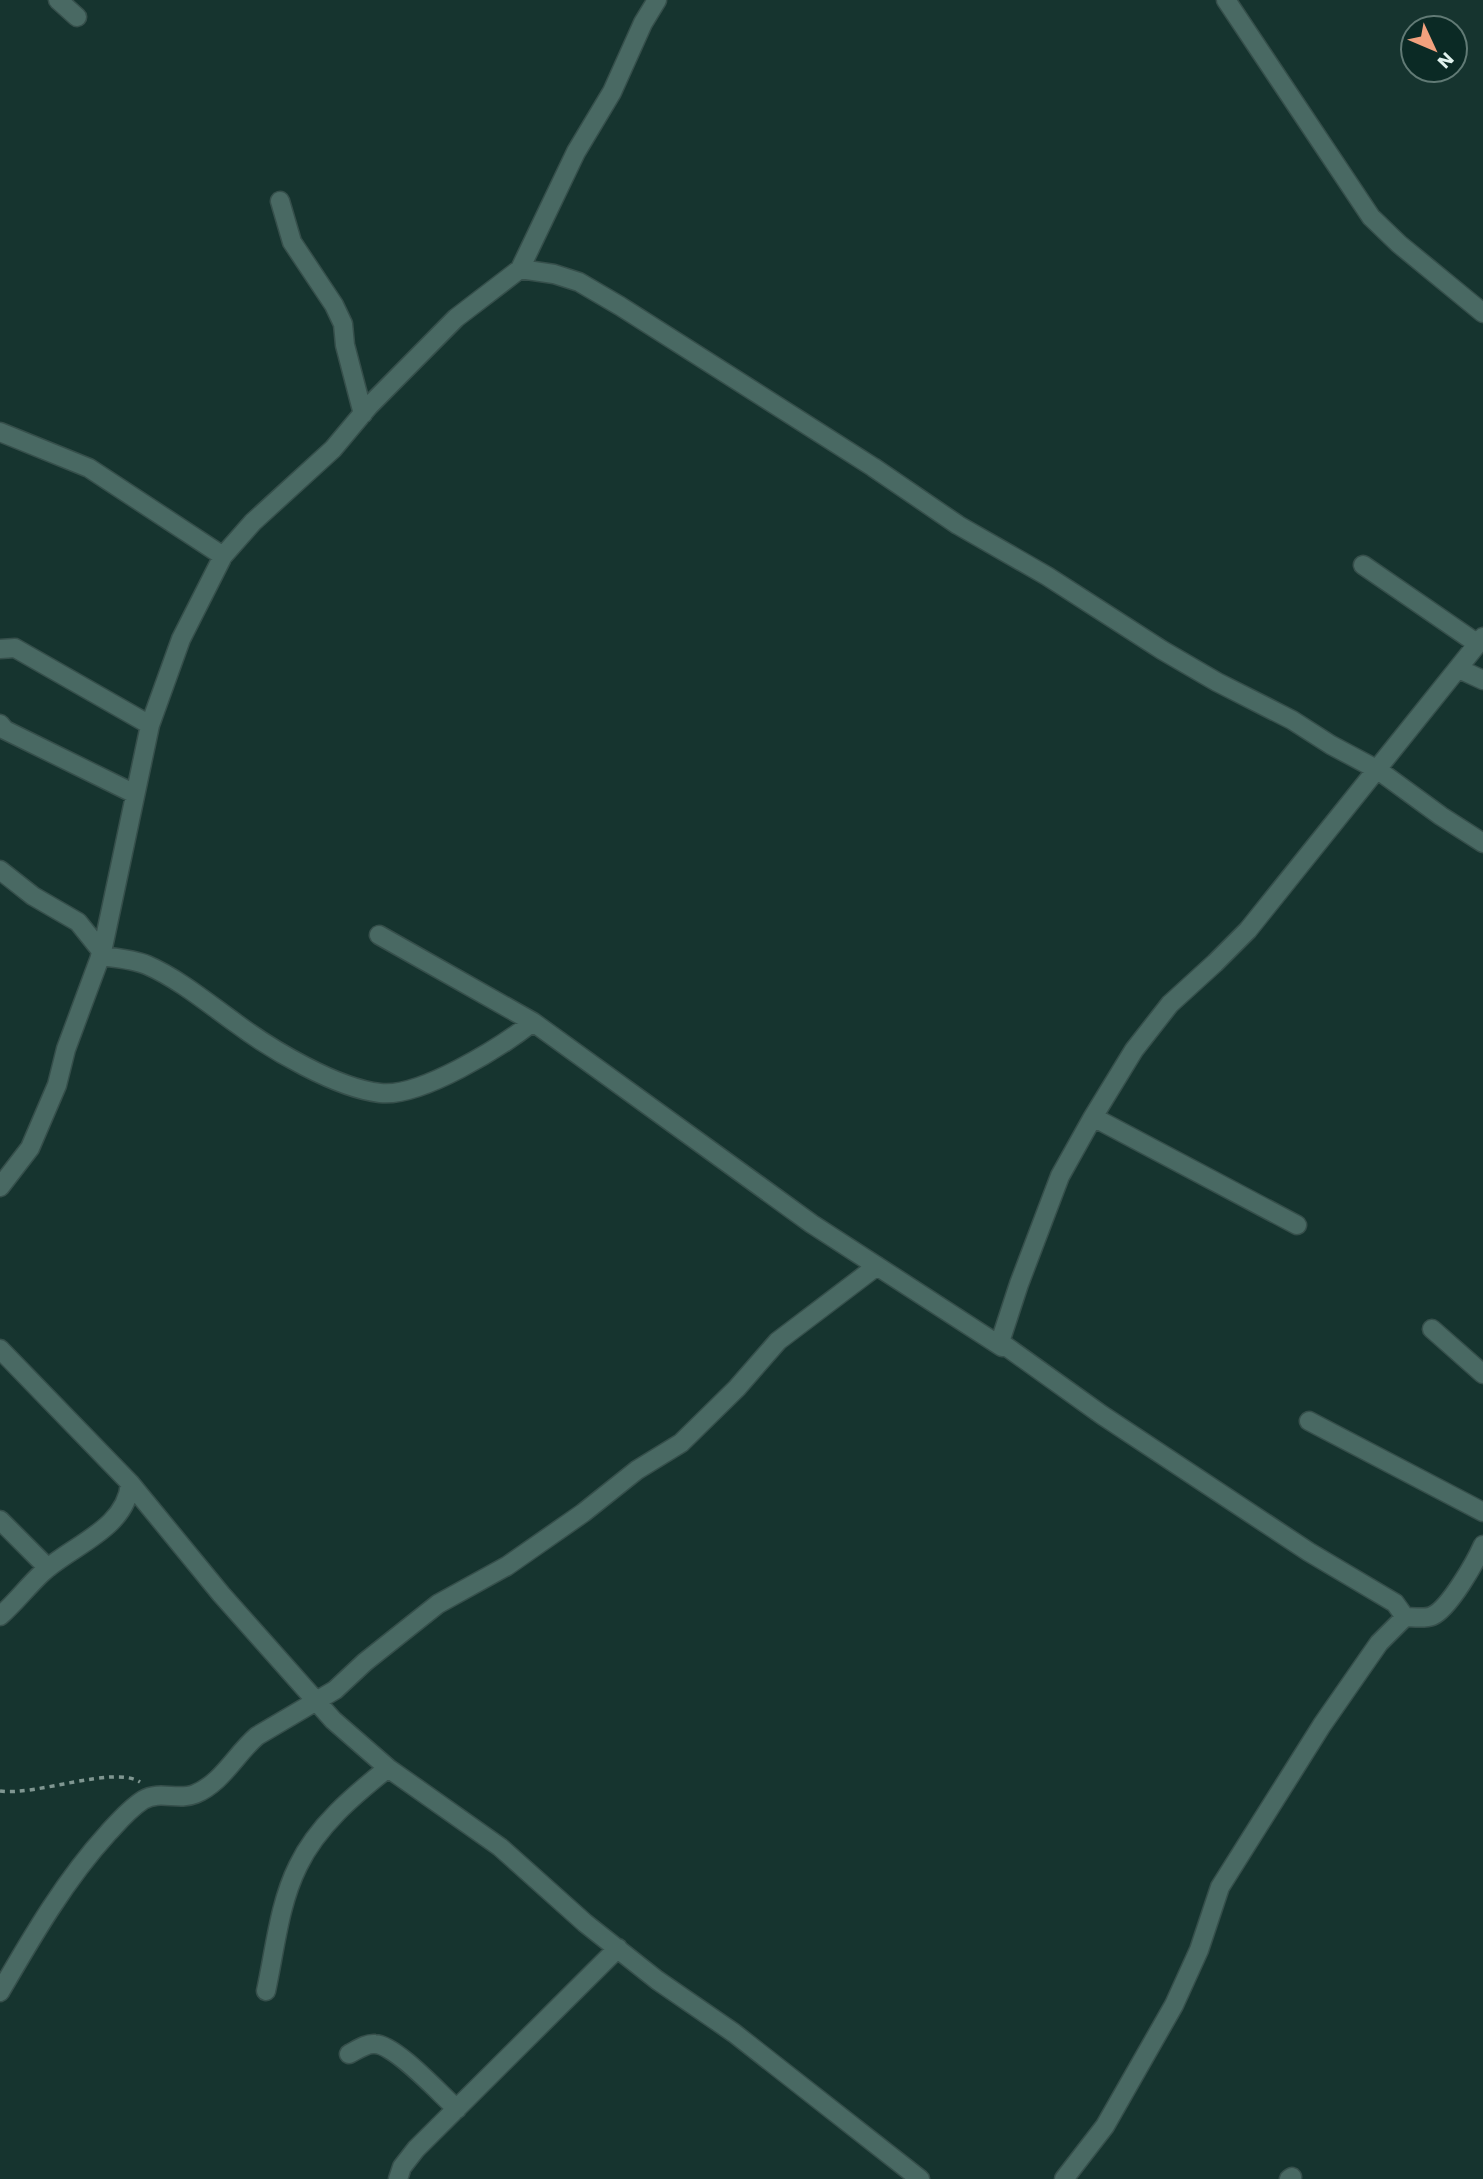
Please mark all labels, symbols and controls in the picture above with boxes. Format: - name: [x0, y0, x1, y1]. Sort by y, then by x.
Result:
- north arrow: [1399, 14, 1469, 84]
- text: N: [1433, 47, 1459, 74]

